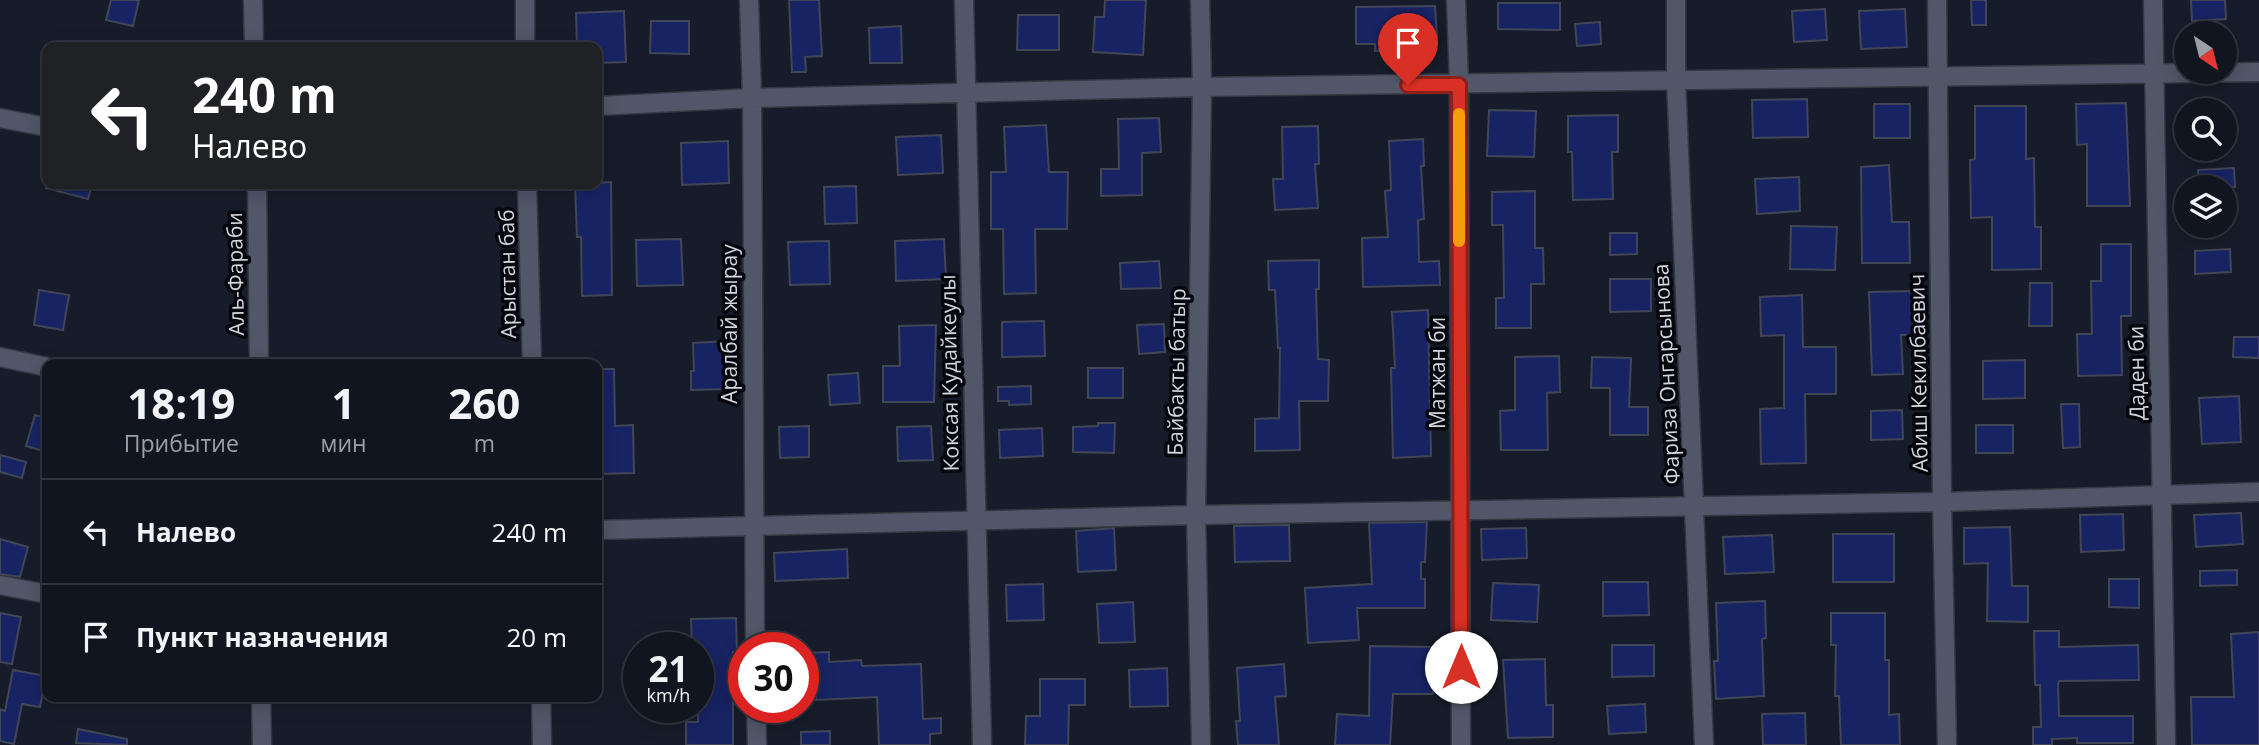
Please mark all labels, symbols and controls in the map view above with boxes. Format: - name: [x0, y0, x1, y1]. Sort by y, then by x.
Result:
- pin: [1378, 13, 1438, 85]
- north arrow: [2174, 21, 2236, 84]
- map controls: [2174, 21, 2237, 238]
- icon: arrive: [1389, 24, 1427, 62]
- text: 240 m: [192, 61, 337, 127]
- icon: left: [77, 70, 168, 161]
- button: search: [2174, 98, 2237, 161]
- text: Налево: [192, 124, 307, 167]
- button: layers: [2174, 175, 2237, 238]
- street label: Арыстан баб: [492, 209, 522, 339]
- street label: Аль-Фараби: [220, 212, 250, 336]
- street label: Аралбай жырау: [715, 244, 743, 404]
- street label: Фариза Онгарсынова: [1646, 263, 1686, 485]
- street label: Коксая Кудайкеулы: [933, 274, 965, 472]
- street label: Абиш Кекилбаевич: [1902, 274, 1934, 472]
- street label: Байбакты батыр: [1161, 288, 1191, 456]
- street label: Матжан би: [1423, 317, 1451, 429]
- street label: Даден би: [2121, 326, 2151, 420]
- text: 18:19: [127, 374, 235, 431]
- text: 1: [332, 374, 356, 431]
- text: 260: [448, 374, 520, 431]
- text: Прибытие: [124, 427, 239, 459]
- text: мин: [321, 427, 367, 459]
- text: m: [474, 427, 495, 459]
- icon: left: [77, 513, 115, 551]
- text: Налево: [136, 514, 236, 550]
- text: 240 m: [492, 514, 567, 550]
- icon: arrive: [77, 618, 115, 656]
- text: Пункт назначения: [136, 619, 389, 655]
- text: 20 m: [506, 619, 567, 655]
- position arrow: [1424, 630, 1498, 704]
- speed limit sign: 30: [728, 632, 819, 723]
- text: 21: [648, 645, 689, 692]
- text: km/h: [647, 683, 690, 707]

